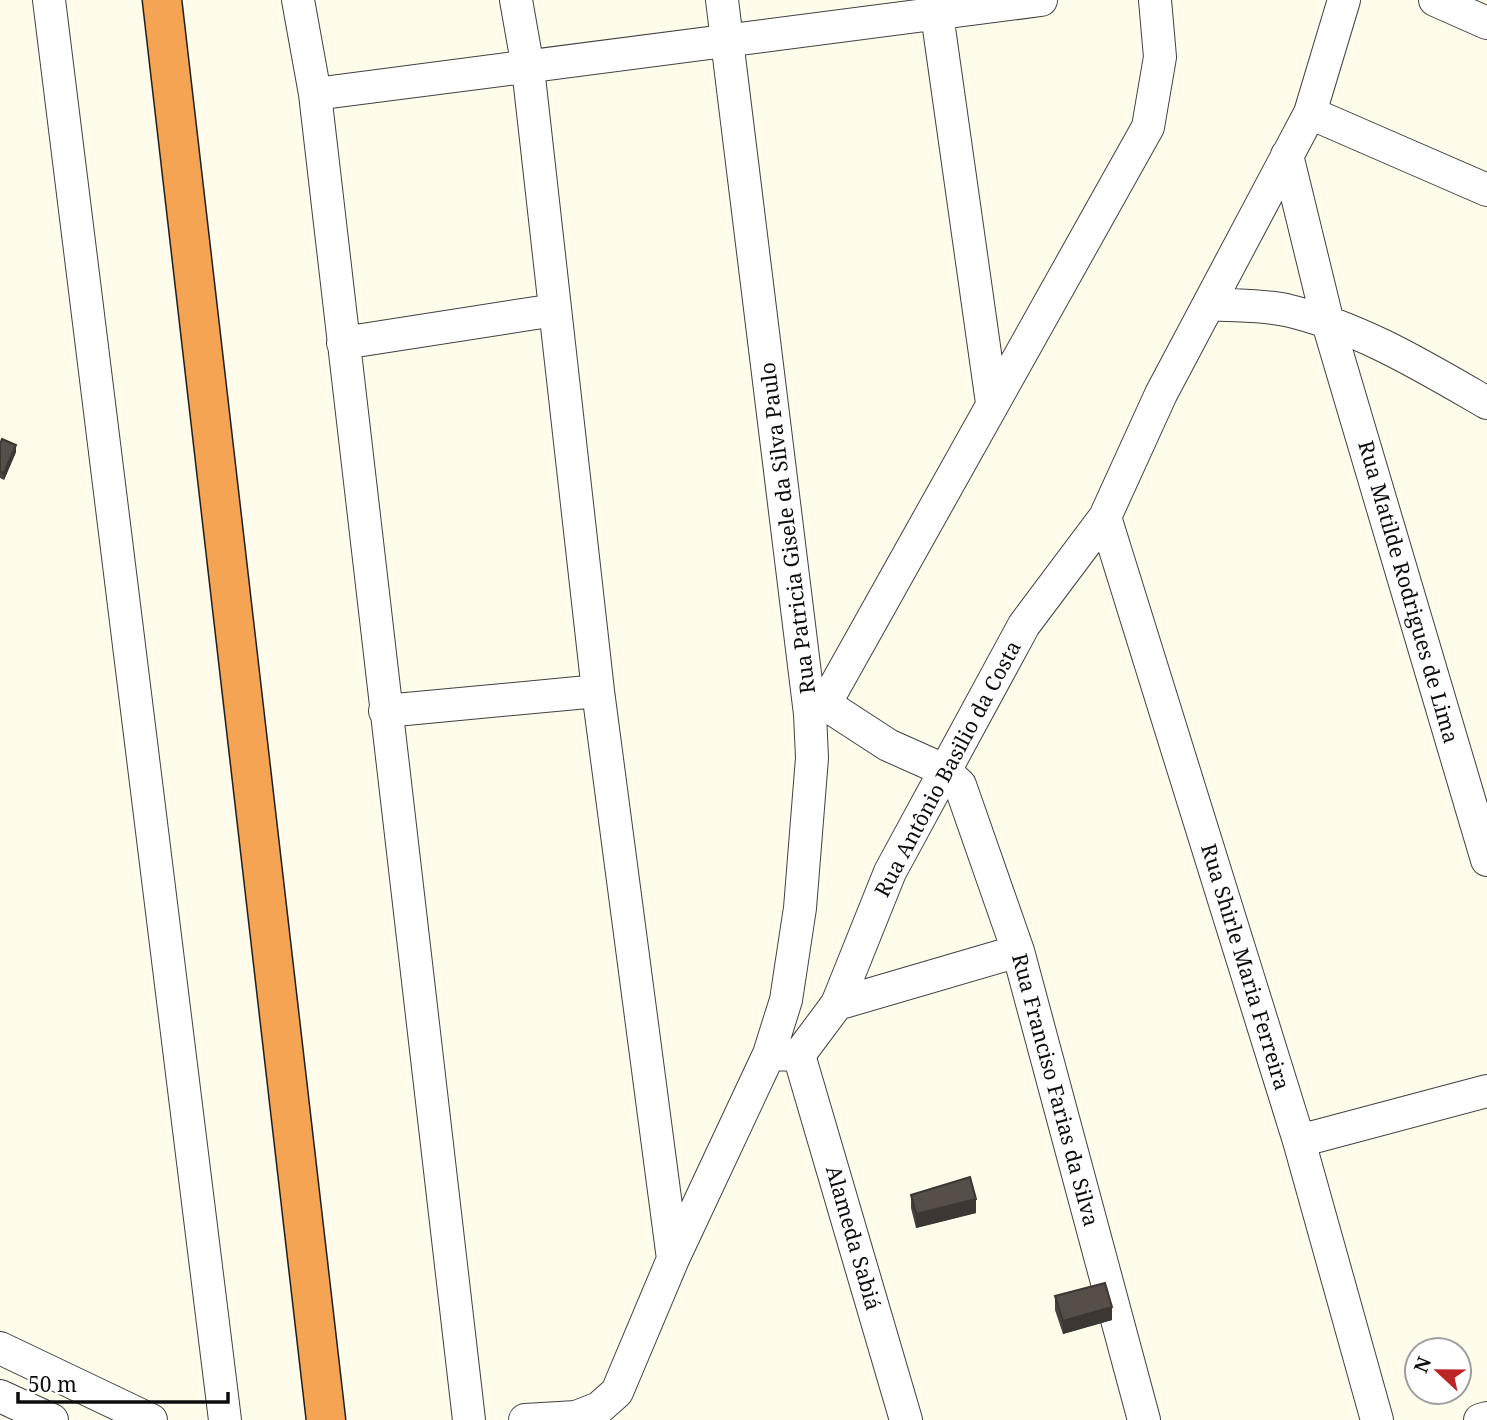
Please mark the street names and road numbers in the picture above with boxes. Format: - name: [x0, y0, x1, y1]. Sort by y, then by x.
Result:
- street label: Rua Patricia Gisele da Silva Paulo: [753, 361, 821, 695]
- street label: Rua Matilde Rodrigues de Lima: [1352, 437, 1466, 746]
- street label: Rua Antônio Basilio da Costa: [867, 635, 1027, 902]
- street label: Rua Shirle Maria Ferreira: [1195, 840, 1297, 1093]
- street label: Rua Franciso Farias da Silva: [1006, 950, 1106, 1229]
- street label: Alameda Sabiá: [820, 1162, 888, 1313]

